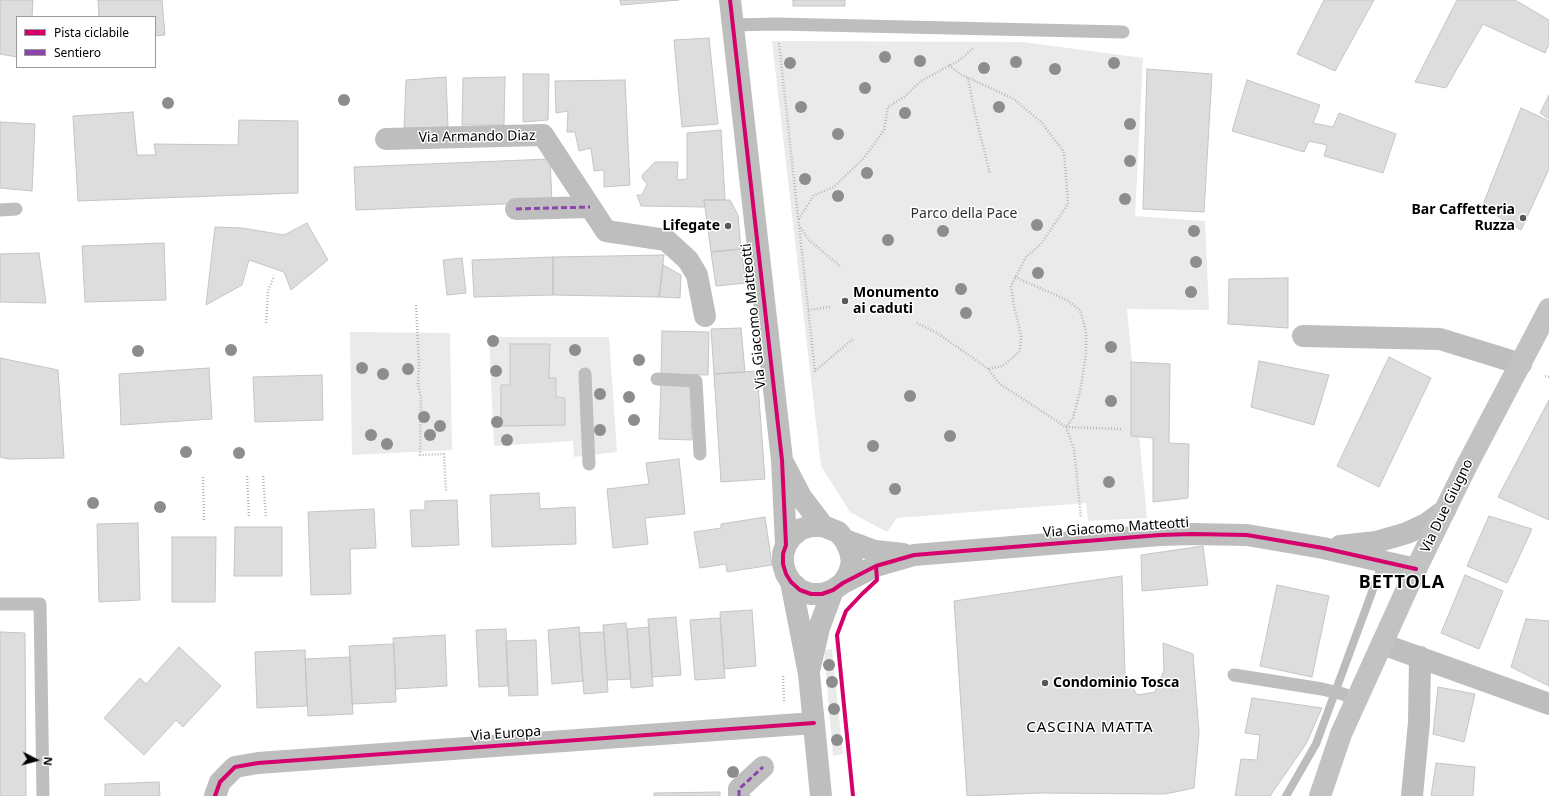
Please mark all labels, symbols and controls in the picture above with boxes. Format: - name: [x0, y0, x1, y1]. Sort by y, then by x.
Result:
- legend: [16, 16, 156, 68]
- text: Pista ciclabile: [54, 24, 129, 41]
- text: Sentiero: [54, 44, 101, 61]
- street label: Via Armando Diaz: [418, 128, 536, 146]
- place label: Bar Caffetteria Ruzza: [1412, 202, 1515, 234]
- park label: Parco della Pace: [911, 206, 1017, 222]
- marker: Bar Caffetteria Ruzza: [1518, 213, 1528, 223]
- place label: Lifegate: [663, 218, 720, 234]
- marker: Lifegate: [723, 221, 733, 231]
- street label: Via Giacomo Matteotti: [738, 242, 770, 390]
- place label: Monumento ai caduti: [853, 285, 939, 318]
- marker: Monumento ai caduti: [840, 296, 850, 306]
- street label: Via Due Giugno: [1417, 456, 1477, 556]
- street label: Via Giacomo Matteotti: [1042, 515, 1190, 541]
- district label: BETTOLA: [1359, 572, 1445, 594]
- place label: Condominio Tosca: [1053, 675, 1179, 691]
- marker: Condominio Tosca: [1040, 678, 1050, 688]
- district label: CASCINA MATTA: [1026, 719, 1154, 737]
- street label: Via Europa: [470, 723, 542, 745]
- north arrow: [16, 740, 56, 780]
- text: N: [41, 756, 56, 767]

